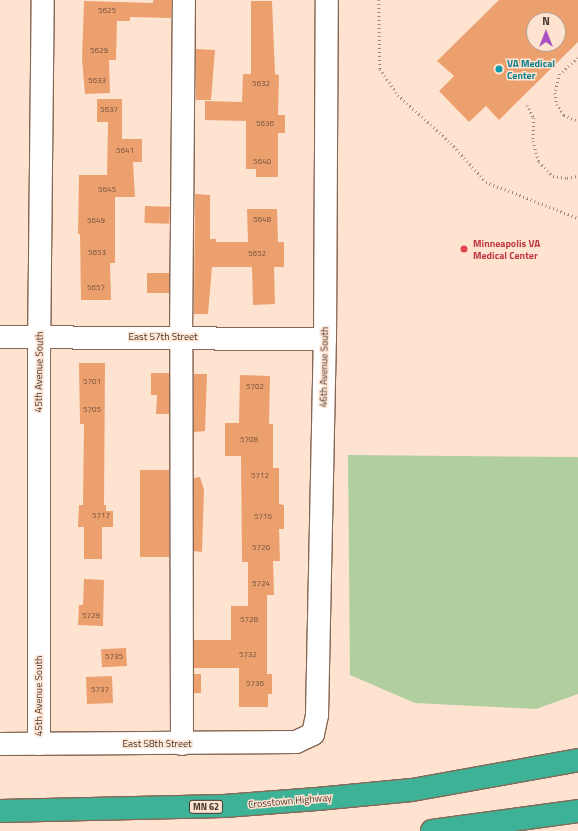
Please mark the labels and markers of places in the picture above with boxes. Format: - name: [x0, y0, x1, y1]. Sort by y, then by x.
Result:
- place label: VA Medical Center: [507, 57, 555, 80]
- marker: VA Medical Center: [494, 64, 504, 74]
- place label: Minneapolis VA Medical Center: [473, 237, 540, 260]
- marker: Minneapolis VA Medical Center: [458, 243, 470, 255]

